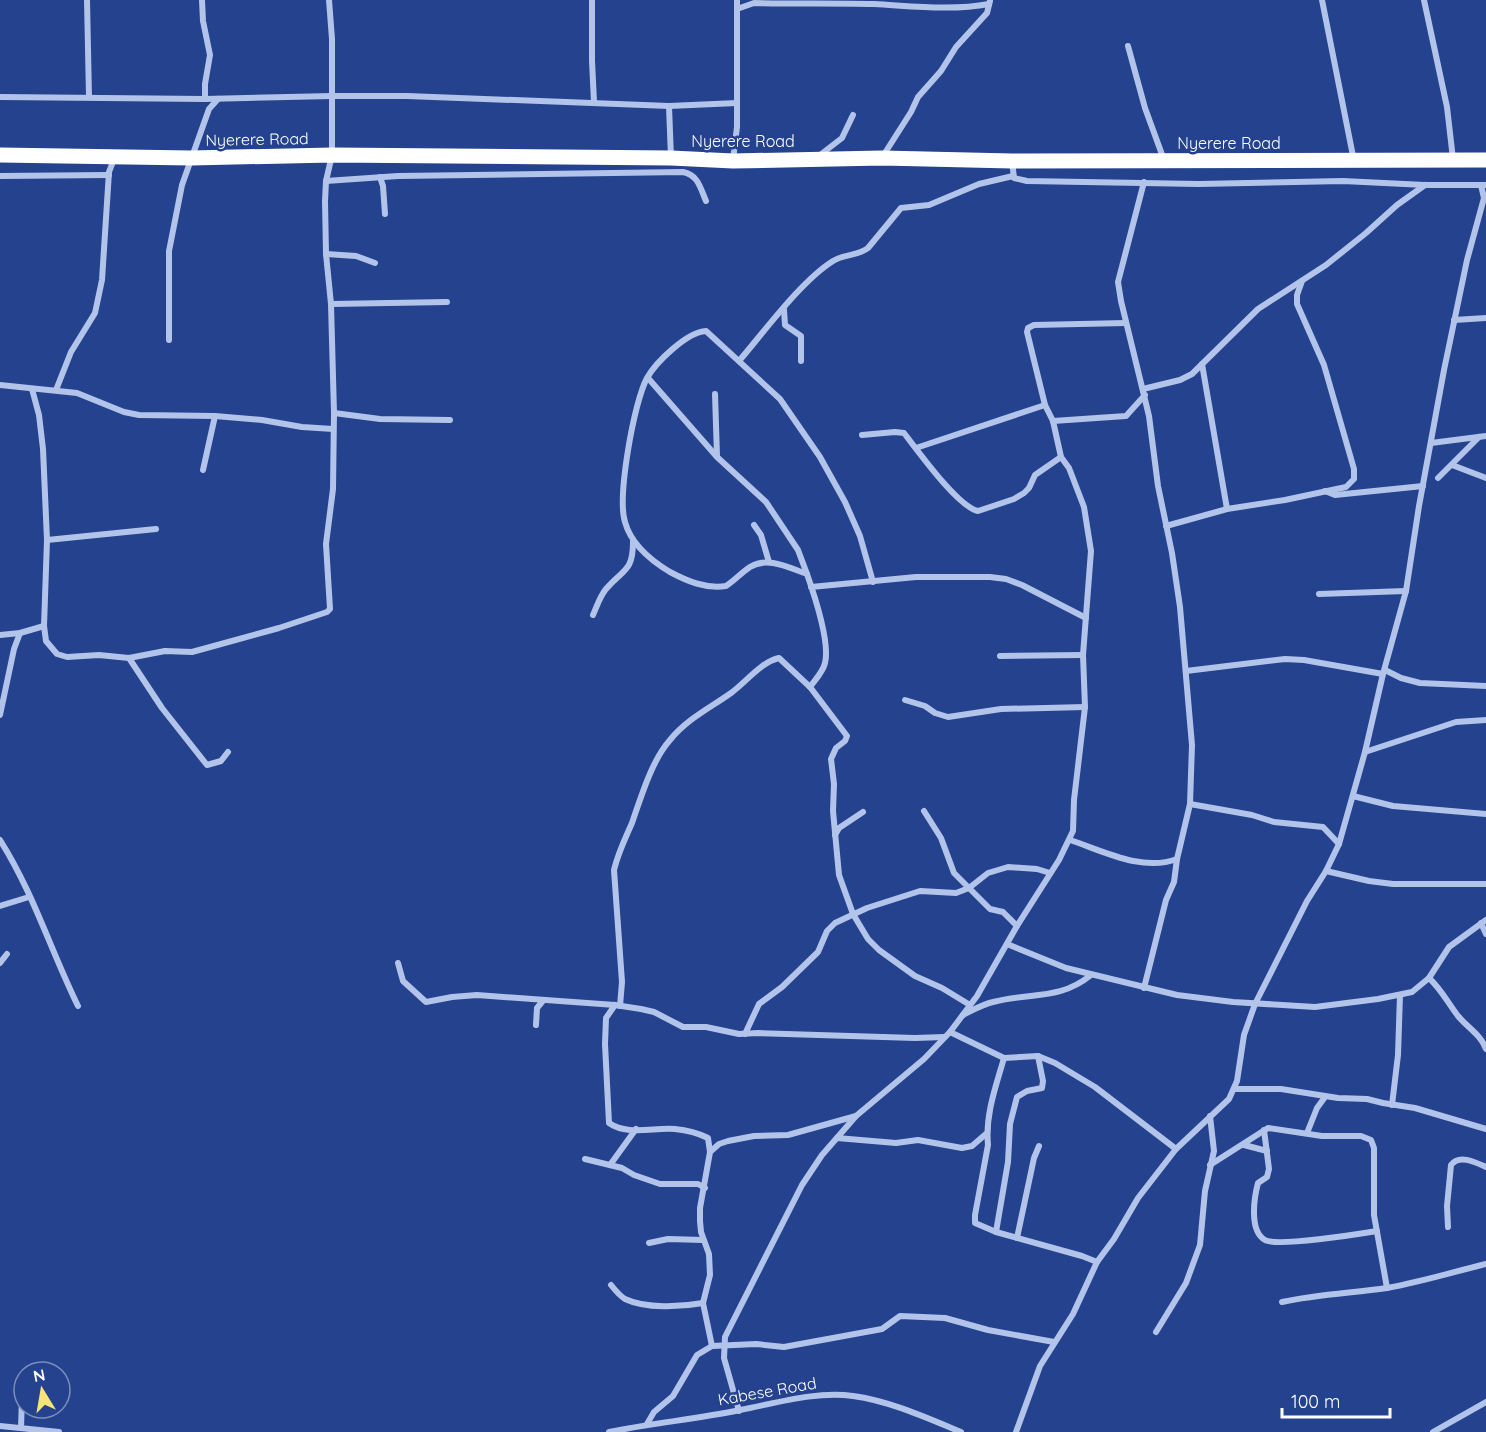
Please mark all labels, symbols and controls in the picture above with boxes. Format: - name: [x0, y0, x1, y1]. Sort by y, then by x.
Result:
- street label: Nyerere Road: [205, 128, 309, 150]
- street label: Nyerere Road: [691, 131, 795, 151]
- street label: Nyerere Road: [1177, 133, 1281, 153]
- north arrow: [12, 1360, 72, 1420]
- text: N: [31, 1364, 47, 1386]
- street label: Kabese Road: [716, 1372, 818, 1410]
- scale bar: [1282, 1381, 1390, 1419]
- text: 100 m: [1291, 1390, 1340, 1413]

